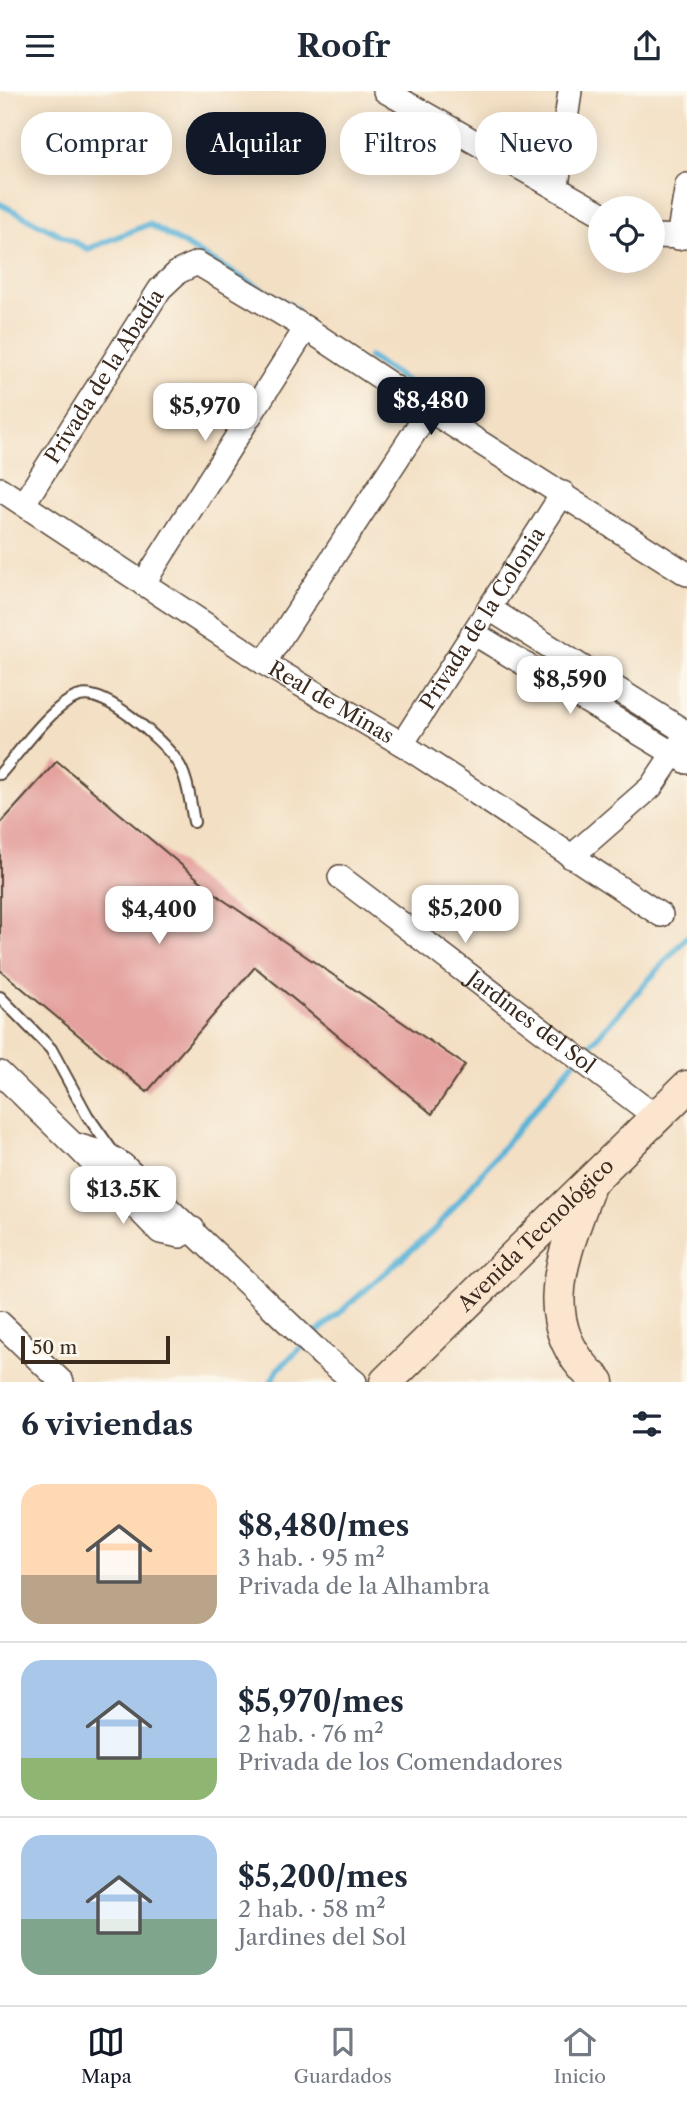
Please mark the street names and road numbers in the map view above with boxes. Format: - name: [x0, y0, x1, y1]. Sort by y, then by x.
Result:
- street label: Privada de la Abadía: [39, 284, 169, 468]
- street label: Privada de la Colonia: [414, 522, 550, 714]
- street label: Real de Minas: [264, 655, 399, 748]
- street label: Jardines del Sol: [460, 963, 600, 1078]
- street label: Avenida Tecnológico: [452, 1153, 619, 1317]

